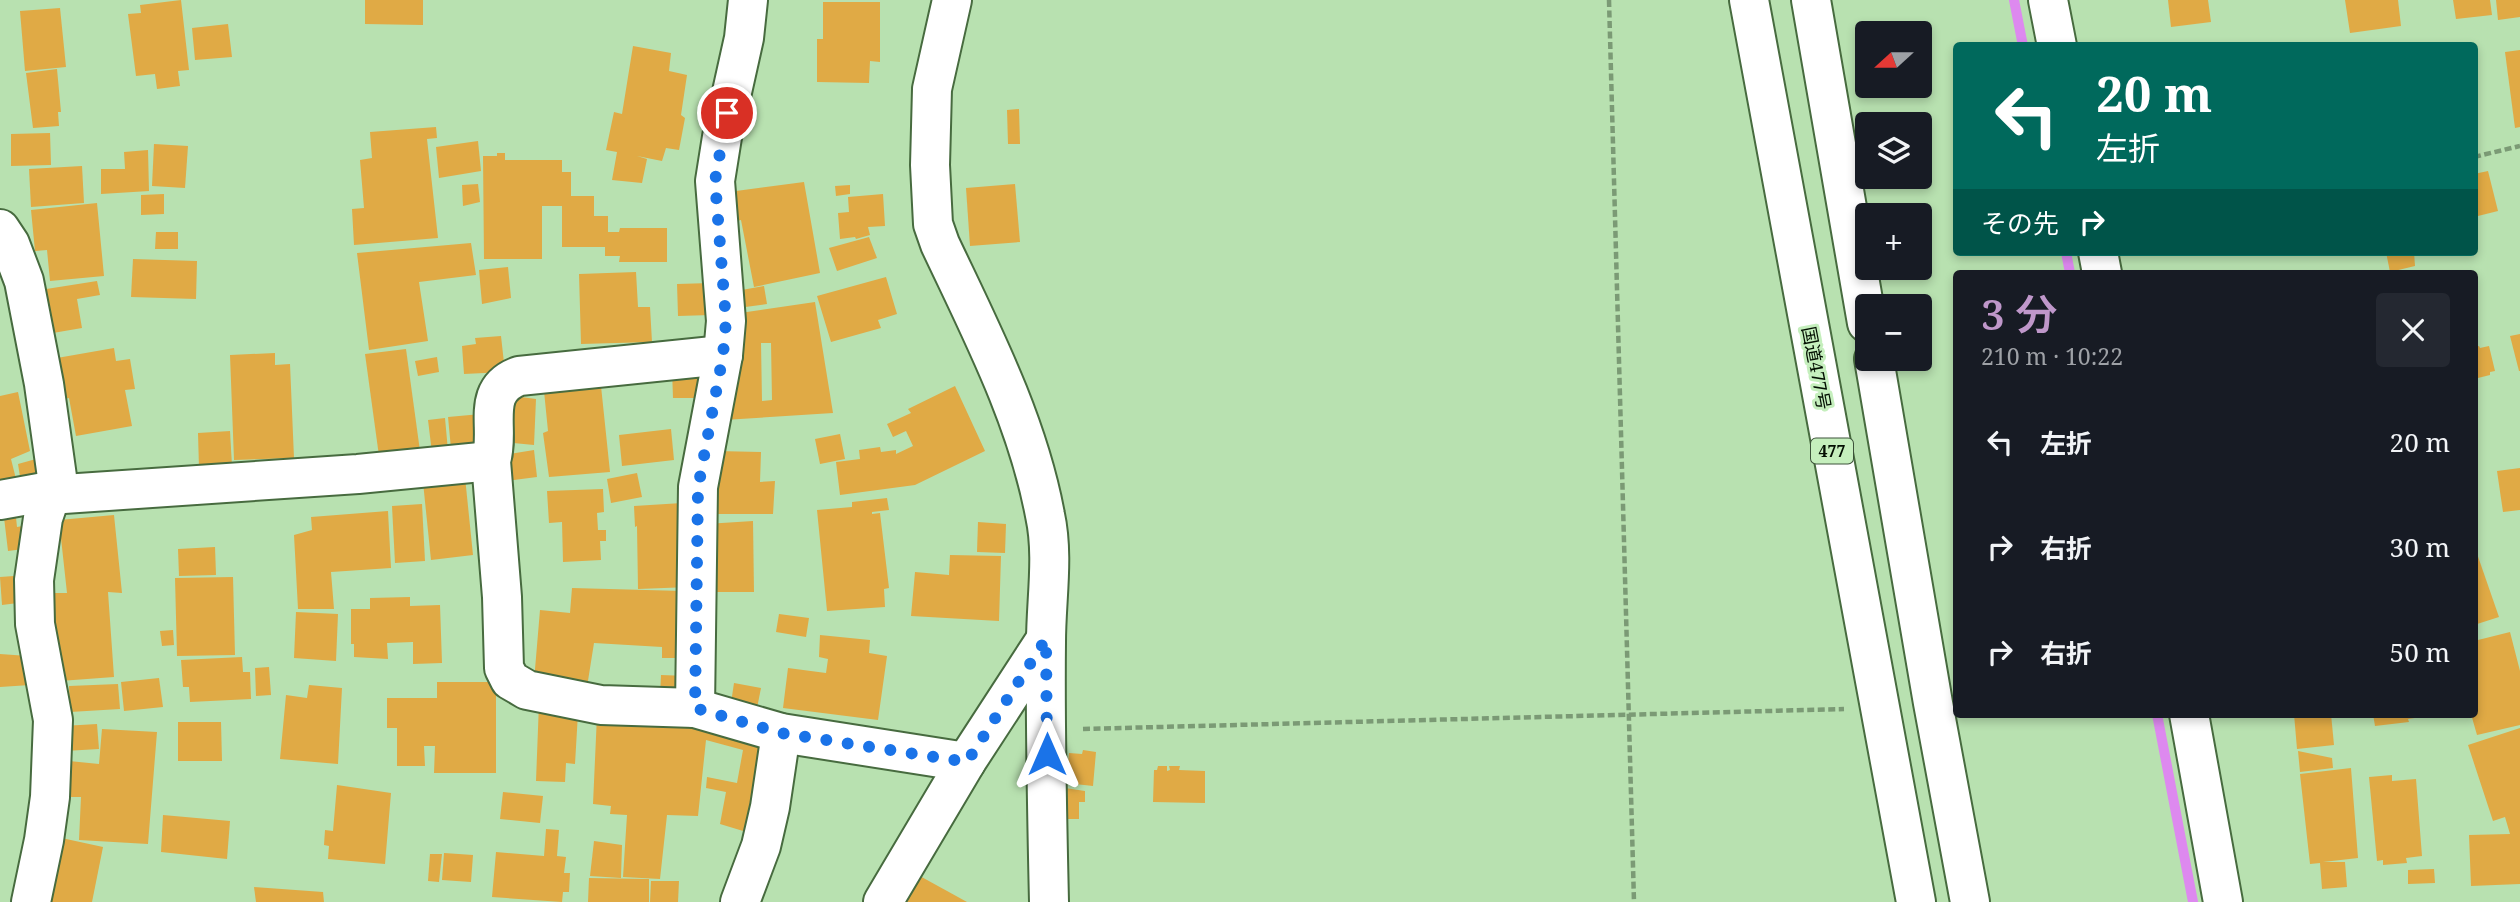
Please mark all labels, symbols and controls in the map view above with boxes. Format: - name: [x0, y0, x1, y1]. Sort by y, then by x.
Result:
- north arrow: [1855, 21, 1932, 98]
- map controls: [1855, 21, 1932, 371]
- text: 20 m: [2096, 60, 2212, 126]
- icon: left: [1981, 70, 2072, 161]
- pin: [697, 83, 757, 143]
- icon: arrive: [708, 94, 746, 132]
- button: layers: [1855, 112, 1932, 189]
- text: 左折: [2096, 126, 2160, 169]
- button: +: [1855, 203, 1932, 280]
- icon: right: [2073, 203, 2111, 241]
- text: その先: [1981, 205, 2059, 241]
- text: 3 分: [1981, 285, 2058, 342]
- button: close: [2376, 293, 2450, 367]
- button: −: [1855, 294, 1932, 371]
- street label: 国道477号: [1797, 324, 1837, 412]
- text: 210 m · 10:22: [1981, 340, 2123, 372]
- icon: left: [1981, 423, 2019, 461]
- text: 20 m: [2390, 424, 2450, 460]
- text: 左折: [2040, 425, 2092, 461]
- road number: 477: [1811, 438, 1853, 464]
- icon: right: [1981, 528, 2019, 566]
- text: 30 m: [2390, 529, 2450, 565]
- text: 右折: [2040, 530, 2092, 566]
- icon: right: [1981, 633, 2019, 671]
- text: 50 m: [2390, 634, 2450, 670]
- text: 右折: [2040, 635, 2092, 671]
- position arrow: [1010, 717, 1084, 791]

